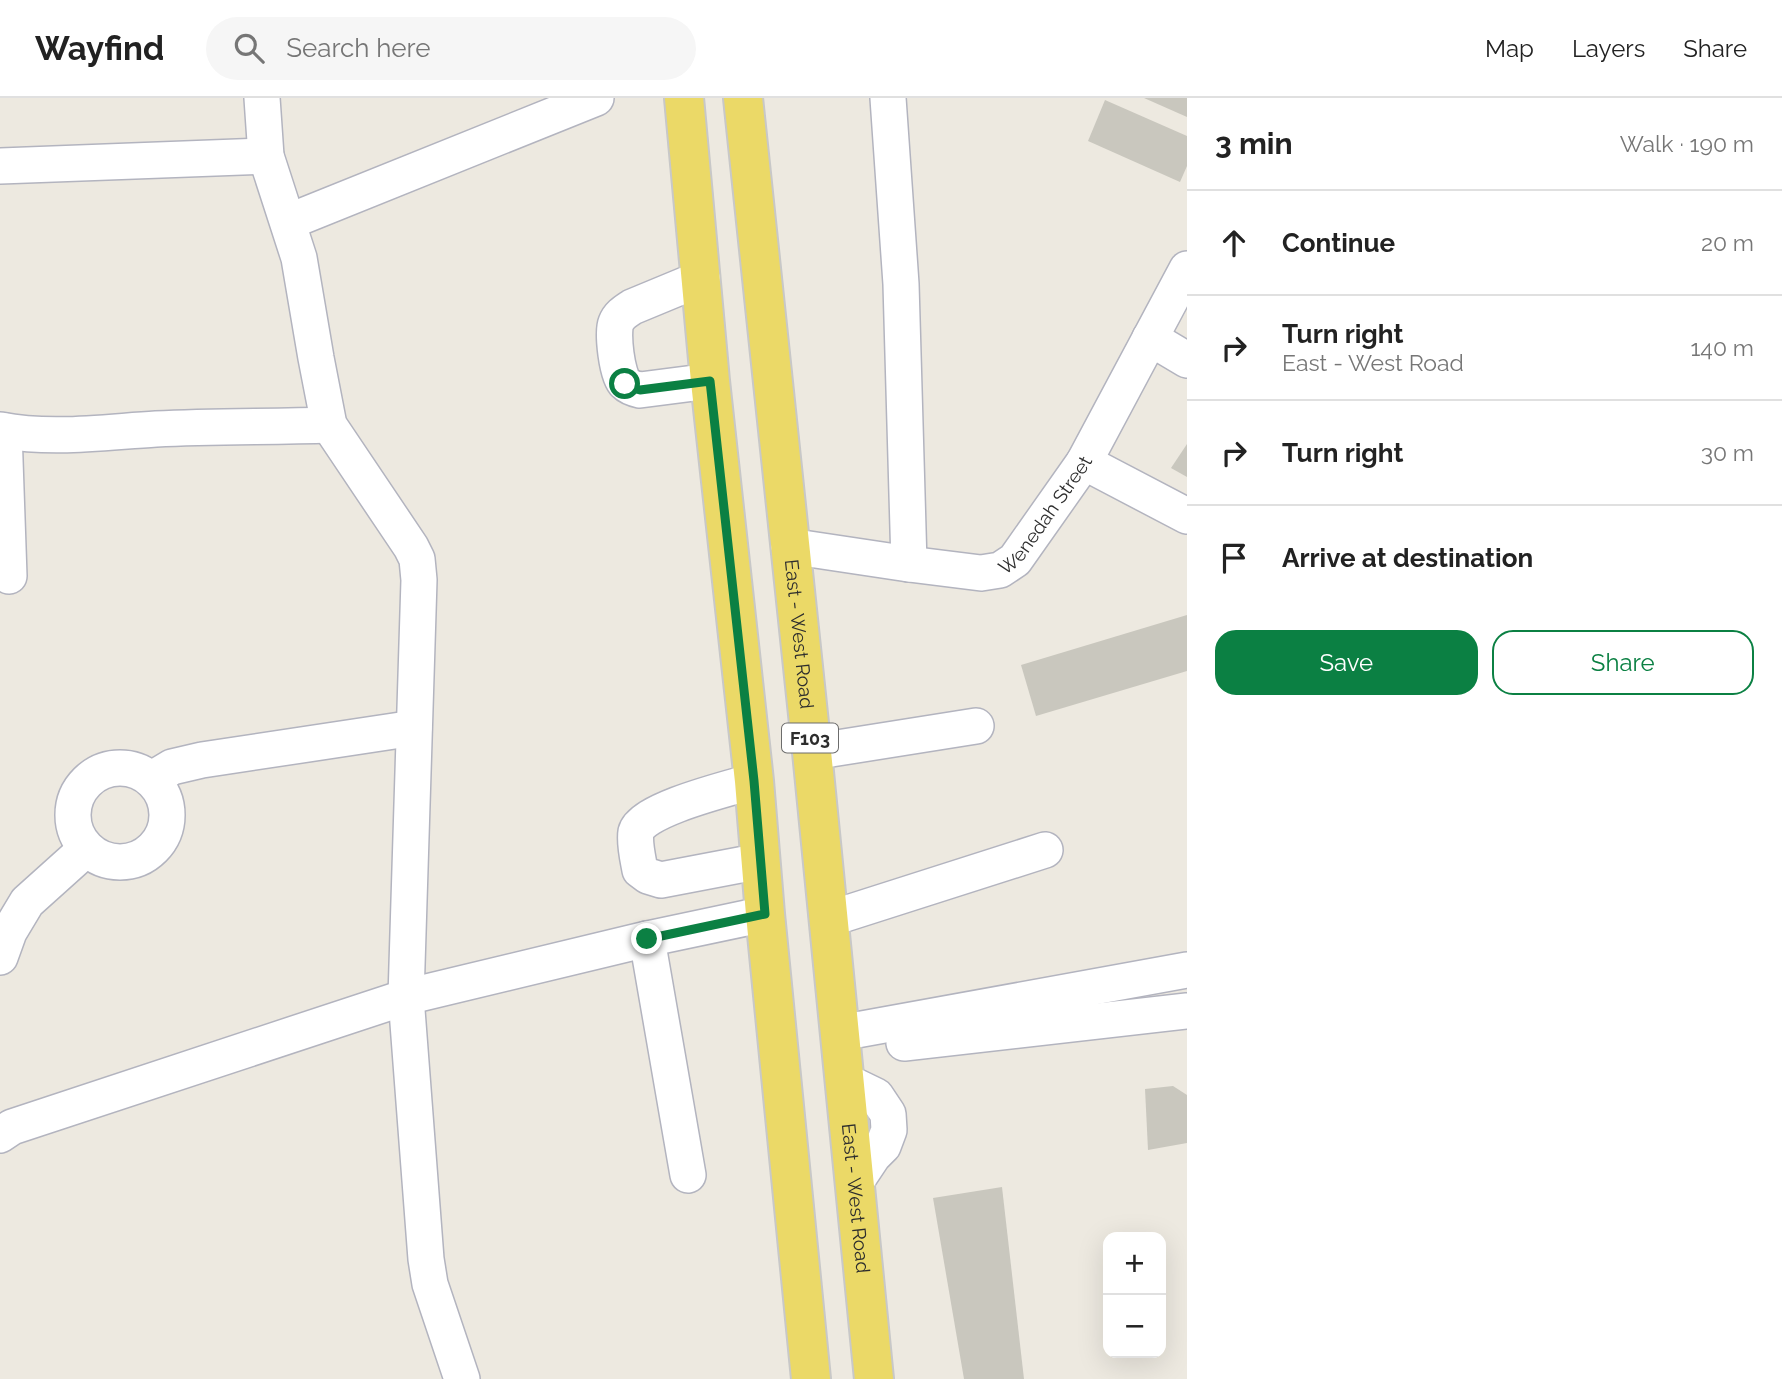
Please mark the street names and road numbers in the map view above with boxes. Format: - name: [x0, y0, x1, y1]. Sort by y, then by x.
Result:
- street label: Wenedah Street: [994, 451, 1097, 579]
- street label: East - West Road: [781, 558, 818, 710]
- road number: F103: [782, 724, 838, 752]
- street label: East - West Road: [838, 1122, 874, 1274]

